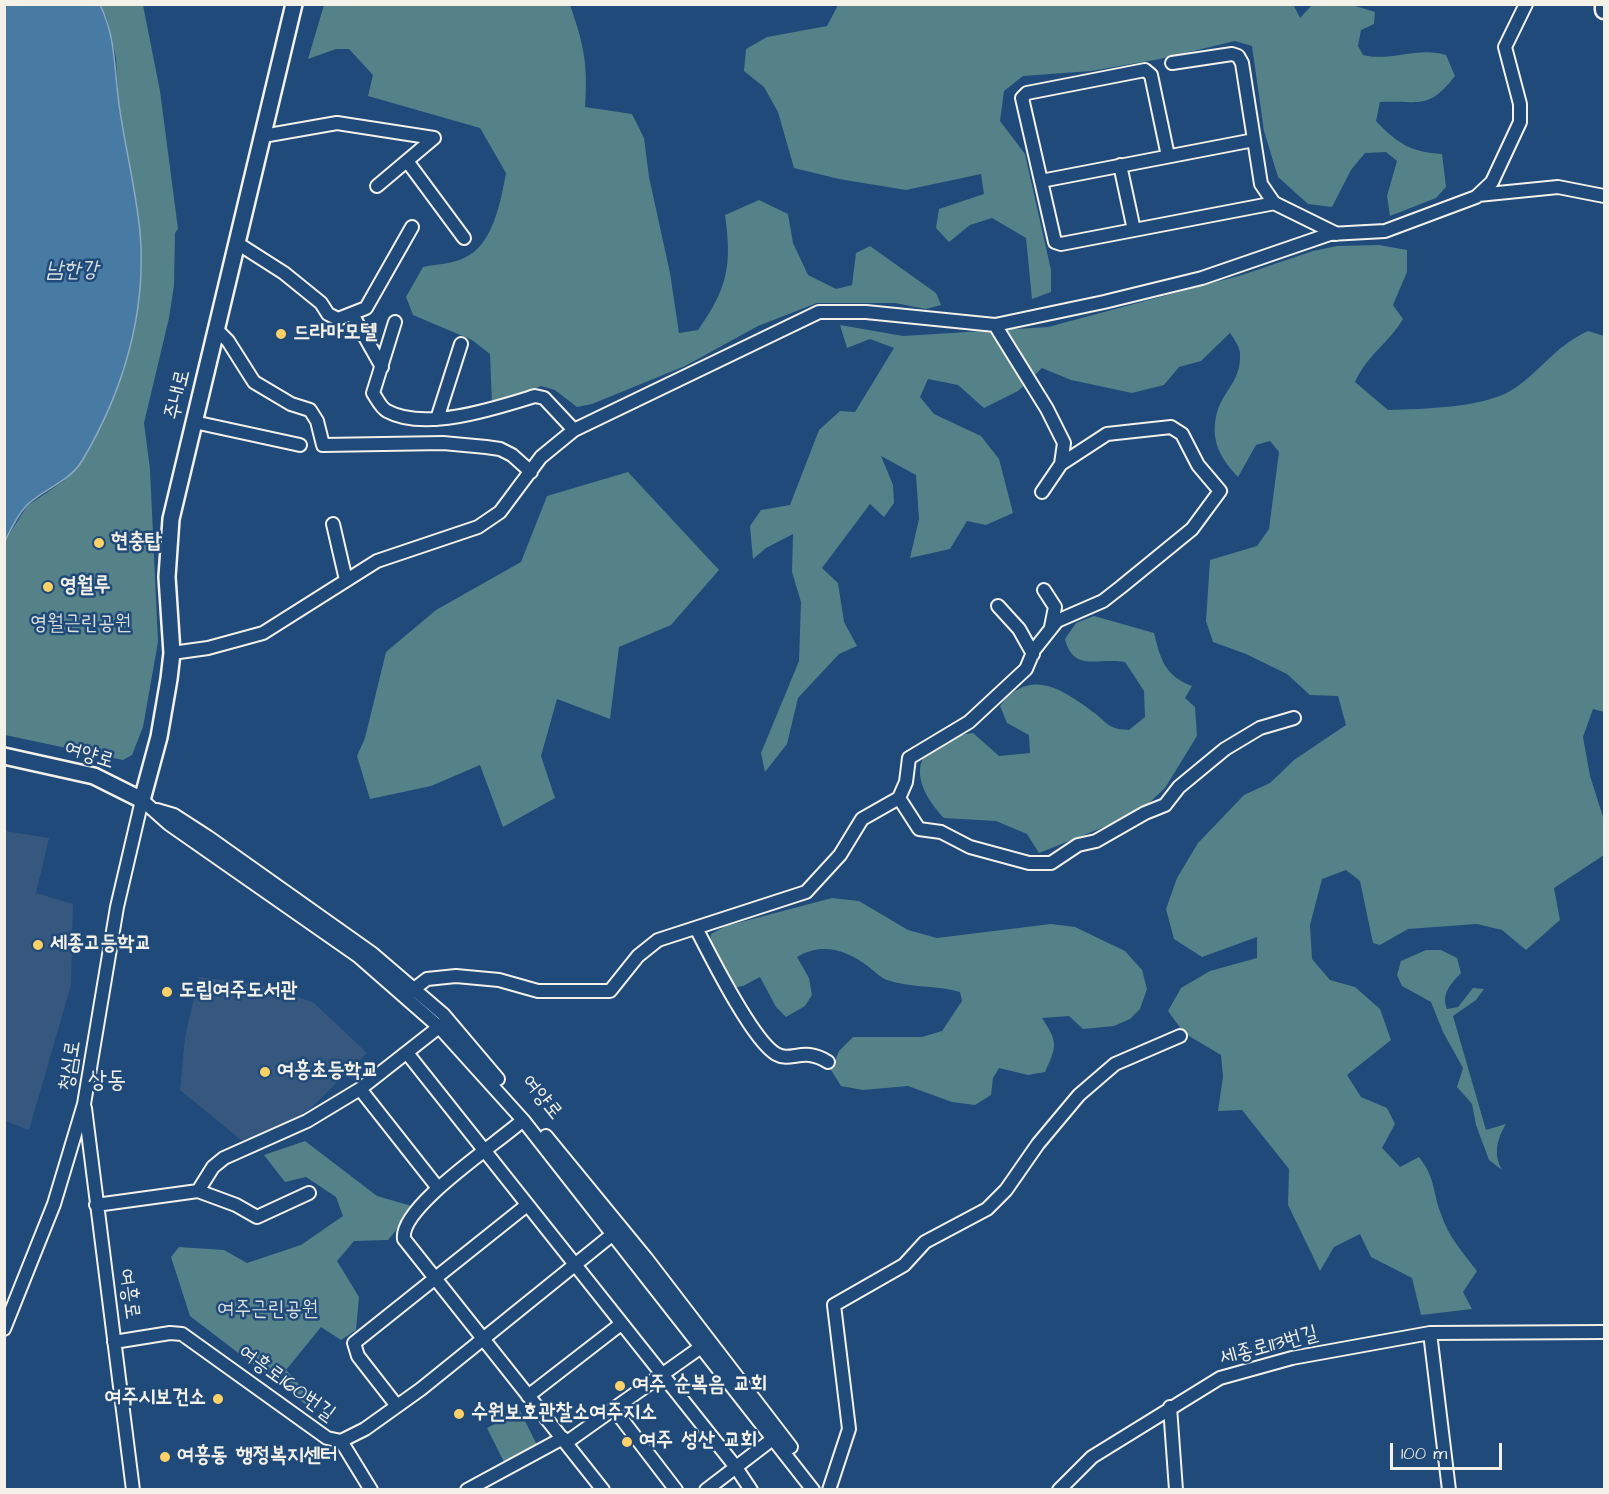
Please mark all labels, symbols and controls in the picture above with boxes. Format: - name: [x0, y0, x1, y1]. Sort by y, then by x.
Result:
- water label: 남한강: [45, 258, 99, 284]
- place label: 드라마모텔: [293, 321, 377, 347]
- marker: 드라마모텔: [274, 327, 288, 341]
- street label: 주내로: [161, 367, 197, 423]
- place label: 현충탑: [111, 530, 162, 556]
- marker: 현충탑: [92, 536, 106, 550]
- place label: 영월루: [60, 574, 111, 600]
- marker: 영월루: [41, 580, 55, 594]
- park label: 영월근린공원: [30, 612, 132, 638]
- street label: 여양로: [61, 737, 117, 775]
- place label: 세종고등학교: [50, 932, 151, 958]
- marker: 세종고등학교: [31, 938, 45, 952]
- place label: 도립여주도서관: [179, 979, 297, 1005]
- marker: 도립여주도서관: [160, 985, 174, 999]
- street label: 청심로: [55, 1039, 87, 1093]
- place label: 여흥초등학교: [277, 1059, 378, 1085]
- marker: 여흥초등학교: [258, 1065, 272, 1079]
- district label: 상동: [88, 1068, 126, 1096]
- street label: 여양로: [515, 1070, 567, 1126]
- street label: 여흥로: [112, 1267, 144, 1321]
- park label: 여주근린공원: [217, 1298, 319, 1324]
- street label: 세종로113번길: [1217, 1322, 1321, 1372]
- street label: 여흥로160번길: [233, 1340, 339, 1428]
- place label: 여주 순복음 교회: [632, 1373, 767, 1399]
- marker: 여주 순복음 교회: [613, 1379, 627, 1393]
- place label: 여주시보건소: [105, 1386, 206, 1412]
- marker: 여주시보건소: [211, 1392, 225, 1406]
- place label: 수원보호관찰소여주지소: [471, 1401, 657, 1427]
- marker: 수원보호관찰소여주지소: [452, 1407, 466, 1421]
- place label: 여주 성산 교회: [639, 1429, 757, 1455]
- scale bar: [1393, 1431, 1506, 1469]
- marker: 여주 성산 교회: [620, 1435, 634, 1449]
- text: 100 m: [1401, 1441, 1447, 1466]
- place label: 여흥동 행정복지센터: [177, 1444, 337, 1470]
- marker: 여흥동 행정복지센터: [158, 1450, 172, 1464]

